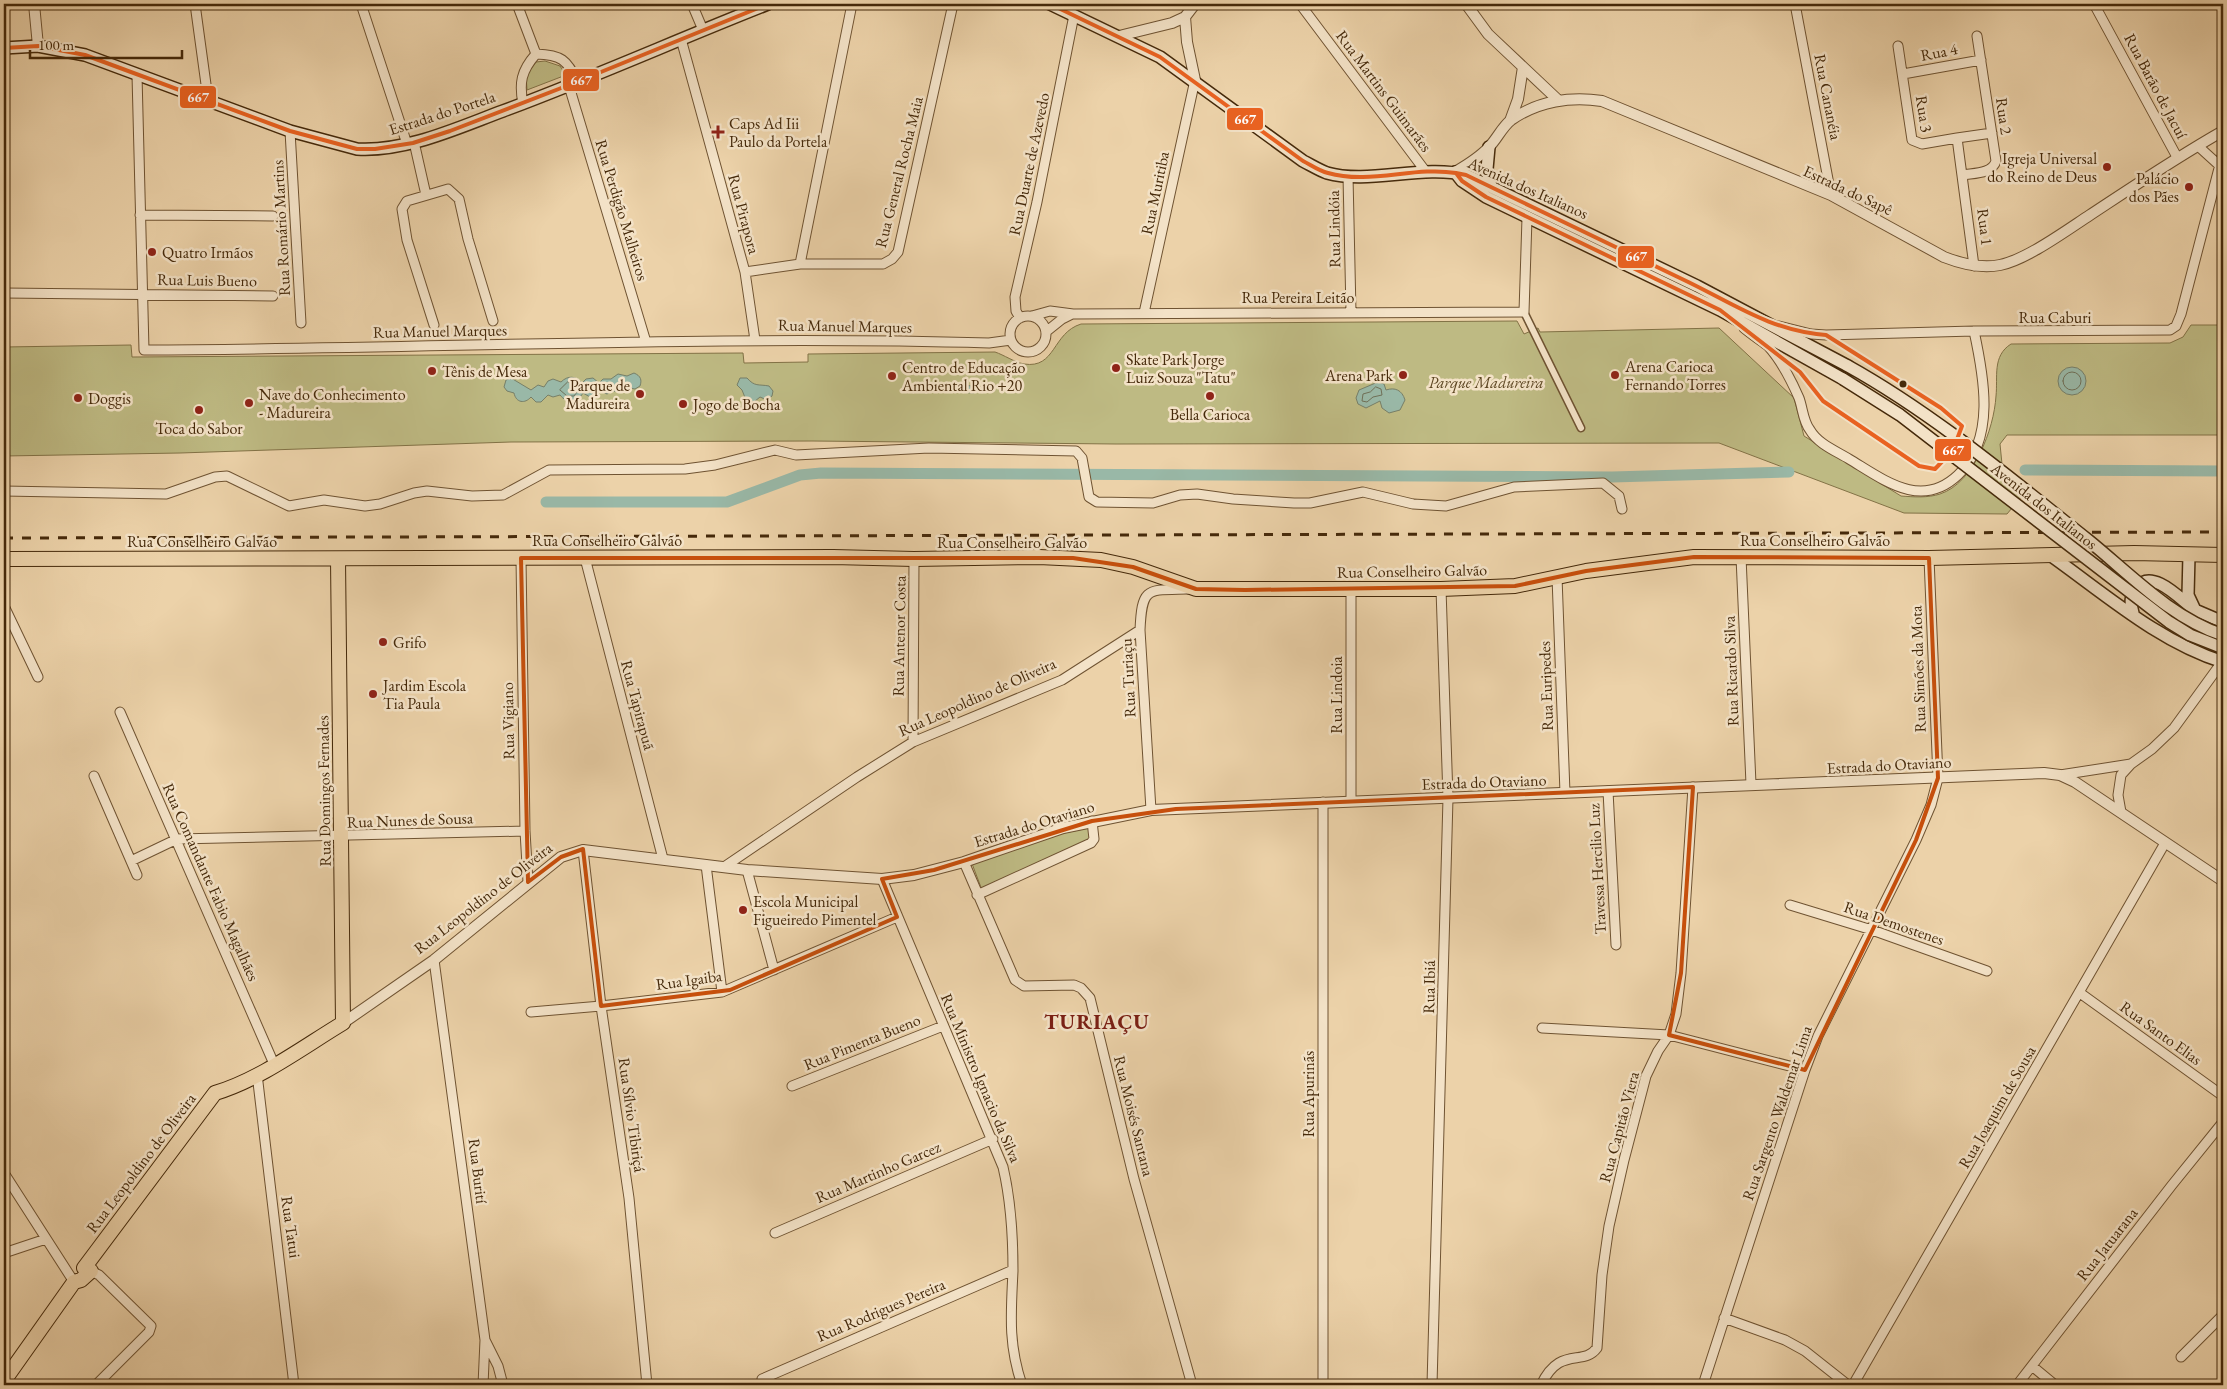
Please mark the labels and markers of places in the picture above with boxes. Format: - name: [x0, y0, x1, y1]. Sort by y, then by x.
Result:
- place label: Caps Ad Iii Paulo da Portela: [729, 113, 828, 152]
- marker: Caps Ad Iii Paulo da Portela: [711, 125, 725, 139]
- place label: Igreja Universal do Reino de Deus: [1987, 148, 2097, 187]
- marker: Igreja Universal do Reino de Deus: [2101, 161, 2113, 173]
- place label: Palácio dos Pães: [2129, 168, 2179, 207]
- marker: Palácio dos Pães: [2183, 181, 2195, 193]
- place label: Quatro Irmãos: [162, 242, 253, 263]
- marker: Quatro Irmãos: [146, 246, 158, 258]
- place label: Skate Park Jorge Luiz Souza "Tatu": [1126, 349, 1236, 388]
- place label: Arena Carioca Fernando Torres: [1624, 356, 1726, 395]
- place label: Centro de Educação Ambiental Rio +20: [901, 357, 1026, 396]
- place label: Tênis de Mesa: [442, 361, 528, 382]
- marker: Skate Park Jorge Luiz Souza "Tatu": [1110, 362, 1122, 374]
- marker: Tênis de Mesa: [426, 365, 438, 377]
- place label: Arena Park: [1324, 365, 1393, 386]
- marker: Arena Park: [1397, 369, 1409, 381]
- marker: Arena Carioca Fernando Torres: [1609, 369, 1621, 381]
- marker: Centro de Educação Ambiental Rio +20: [886, 370, 898, 382]
- place label: Parque de Madureira: [566, 375, 631, 414]
- unlabelled marker: [1898, 379, 1908, 389]
- place label: Nave do Conhecimento - Madureira: [259, 384, 406, 423]
- place label: Doggis: [88, 388, 131, 409]
- marker: Parque de Madureira: [634, 388, 646, 400]
- marker: Bella Carioca: [1204, 390, 1216, 402]
- marker: Doggis: [72, 392, 84, 404]
- place label: Jogo de Bocha: [691, 394, 781, 415]
- marker: Nave do Conhecimento - Madureira: [243, 397, 255, 409]
- marker: Jogo de Bocha: [677, 398, 689, 410]
- marker: Toca do Sabor: [193, 404, 205, 416]
- place label: Bella Carioca: [1170, 404, 1251, 425]
- place label: Toca do Sabor: [155, 418, 243, 439]
- place label: Grifo: [393, 632, 427, 653]
- marker: Grifo: [377, 636, 389, 648]
- place label: Jardim Escola Tia Paula: [381, 675, 467, 714]
- marker: Jardim Escola Tia Paula: [367, 688, 379, 700]
- place label: Escola Municipal Figueiredo Pimentel: [753, 891, 876, 930]
- marker: Escola Municipal Figueiredo Pimentel: [737, 904, 749, 916]

